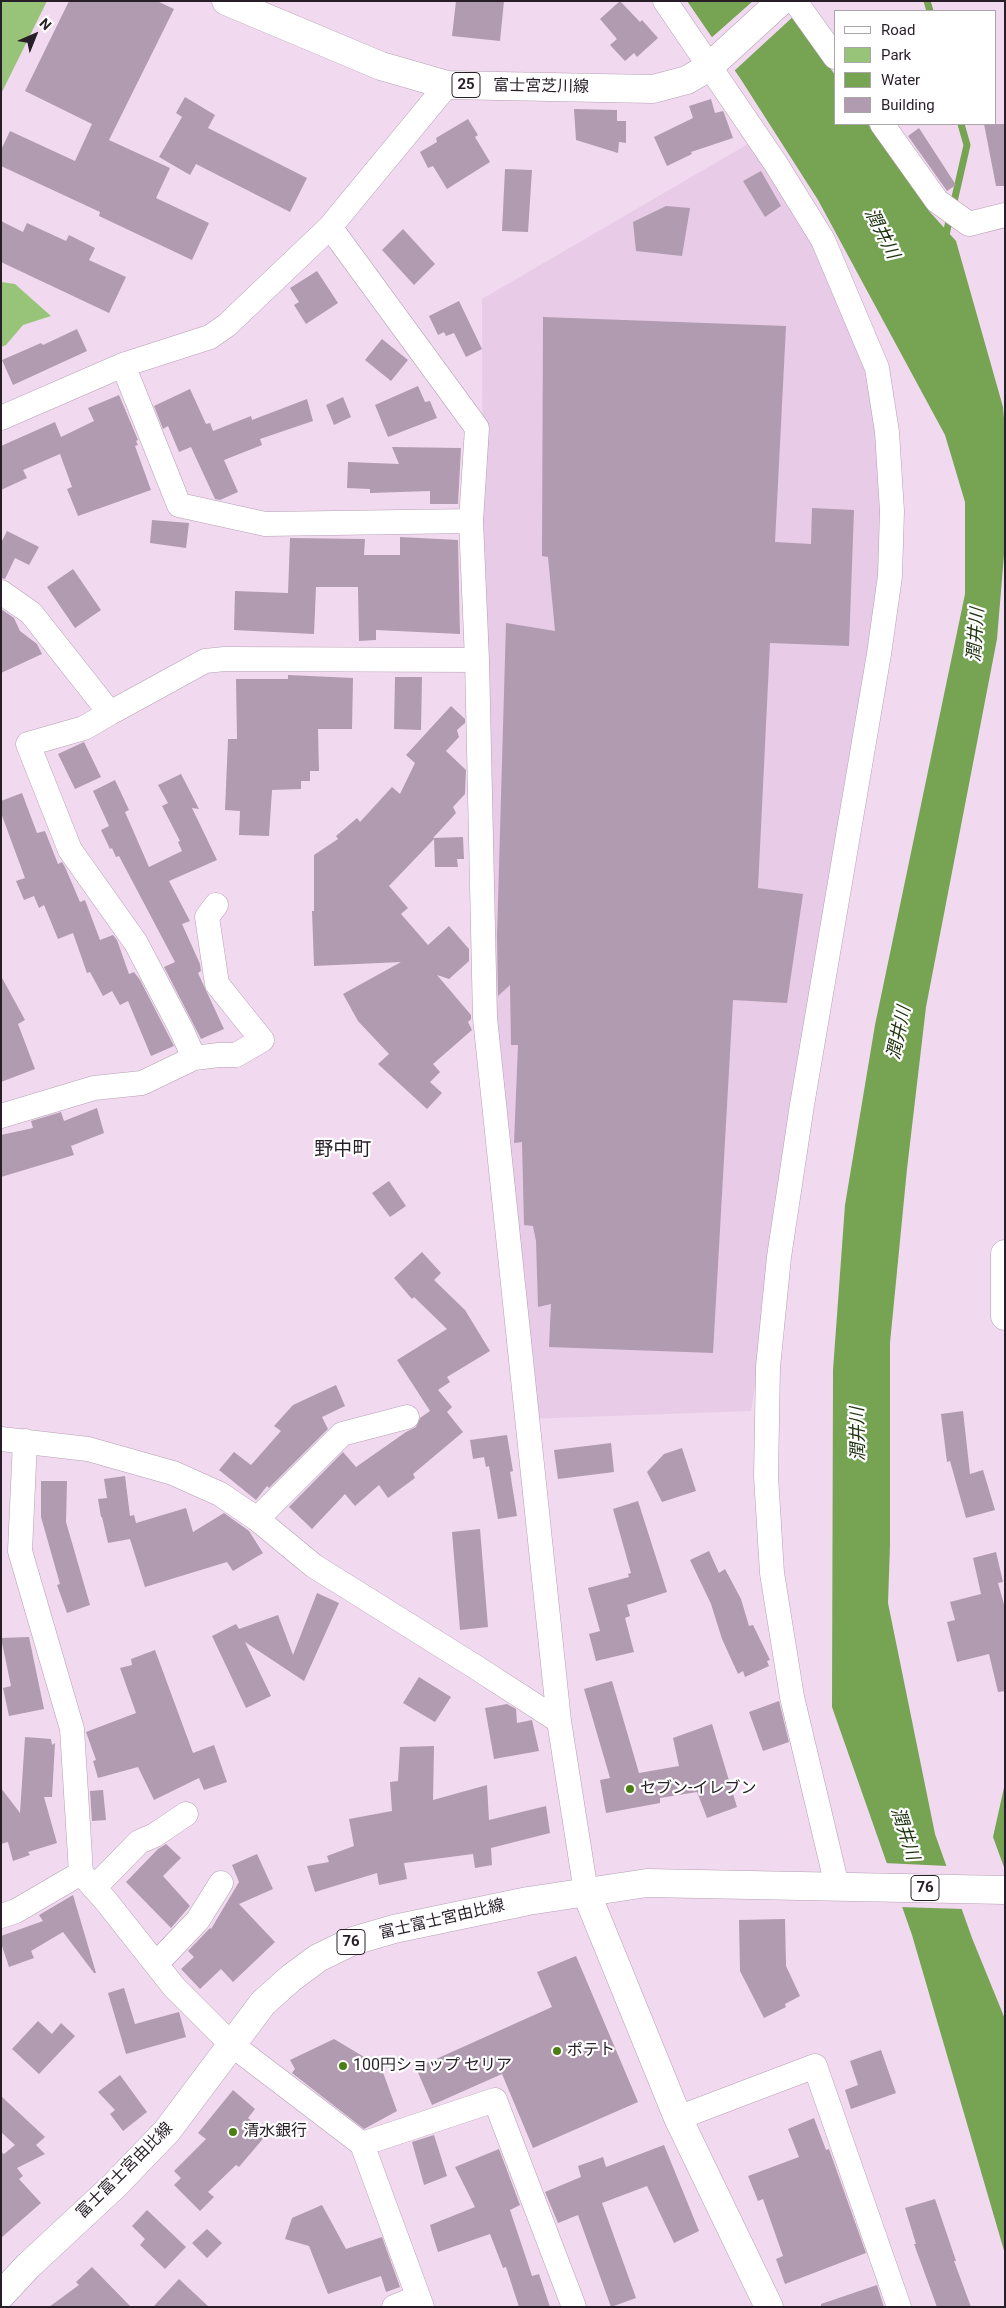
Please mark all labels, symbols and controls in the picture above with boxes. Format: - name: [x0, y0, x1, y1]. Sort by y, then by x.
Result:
- north arrow: [10, 10, 60, 60]
- legend: [834, 10, 996, 125]
- text: N: [36, 15, 55, 33]
- text: Road: [881, 21, 915, 39]
- text: Park: [881, 46, 911, 64]
- text: Water: [881, 71, 920, 89]
- road number: 25: [452, 72, 480, 98]
- street label: 富士宮芝川線: [493, 77, 589, 97]
- text: Building: [881, 96, 935, 114]
- water label: 潤井川: [859, 205, 903, 263]
- water label: 潤井川: [964, 607, 990, 663]
- water label: 潤井川: [884, 1004, 916, 1062]
- district label: 野中町: [315, 1139, 371, 1161]
- water label: 潤井川: [848, 1407, 870, 1461]
- place label: セブン-イレブン: [640, 1779, 756, 1799]
- marker: セブン-イレブン: [624, 1783, 636, 1795]
- water label: 潤井川: [885, 1805, 923, 1863]
- road number: 76: [911, 1876, 939, 1900]
- street label: 富士富士宮由比線: [377, 1896, 507, 1944]
- road number: 76: [337, 1930, 365, 1954]
- place label: ポテト: [567, 2041, 615, 2061]
- marker: ポテト: [551, 2045, 563, 2057]
- place label: 100円ショップ セリア: [353, 2056, 512, 2076]
- marker: 100円ショップ セリア: [337, 2060, 349, 2072]
- street label: 富士富士宮由比線: [73, 2119, 177, 2223]
- place label: 清水銀行: [243, 2122, 307, 2142]
- marker: 清水銀行: [227, 2126, 239, 2138]

